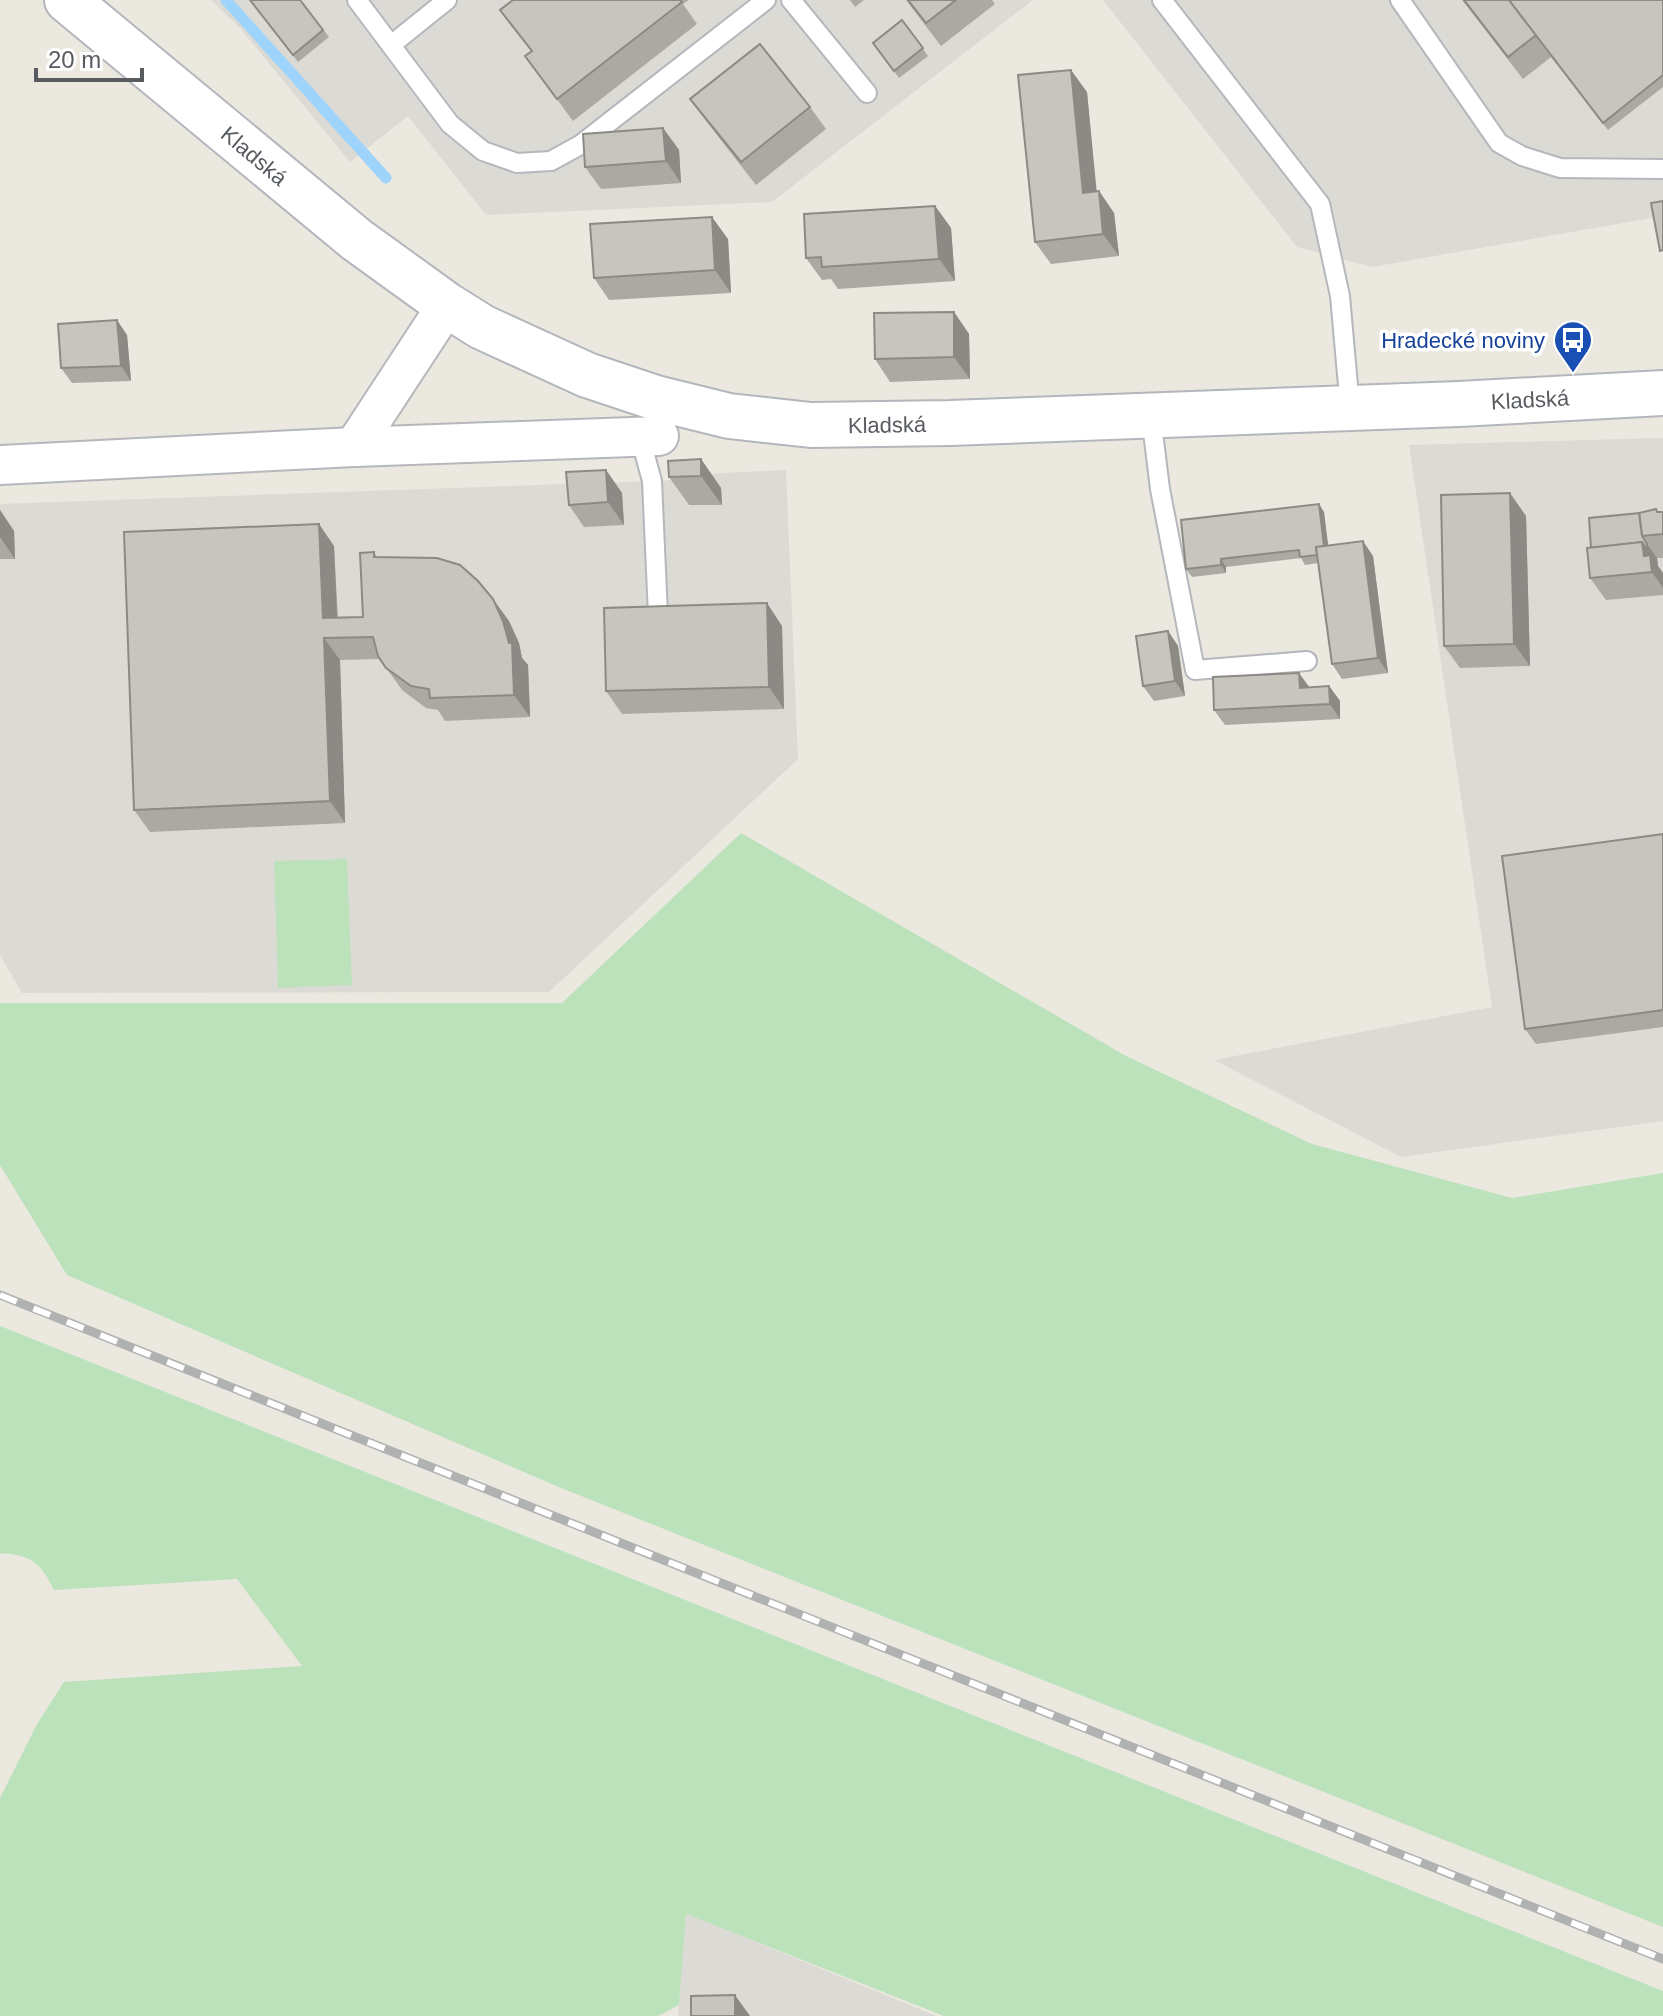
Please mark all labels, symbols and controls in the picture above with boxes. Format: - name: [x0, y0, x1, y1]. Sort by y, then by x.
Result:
- scale bar: [36, 32, 142, 82]
- text: 20 m: [48, 46, 101, 73]
- street label: Kladská: [216, 121, 293, 191]
- bus stop icon: Hradecké noviny: [1552, 319, 1594, 374]
- place label: Hradecké noviny: [1381, 328, 1545, 353]
- street label: Kladská: [1490, 385, 1570, 415]
- street label: Kladská: [848, 412, 927, 438]

